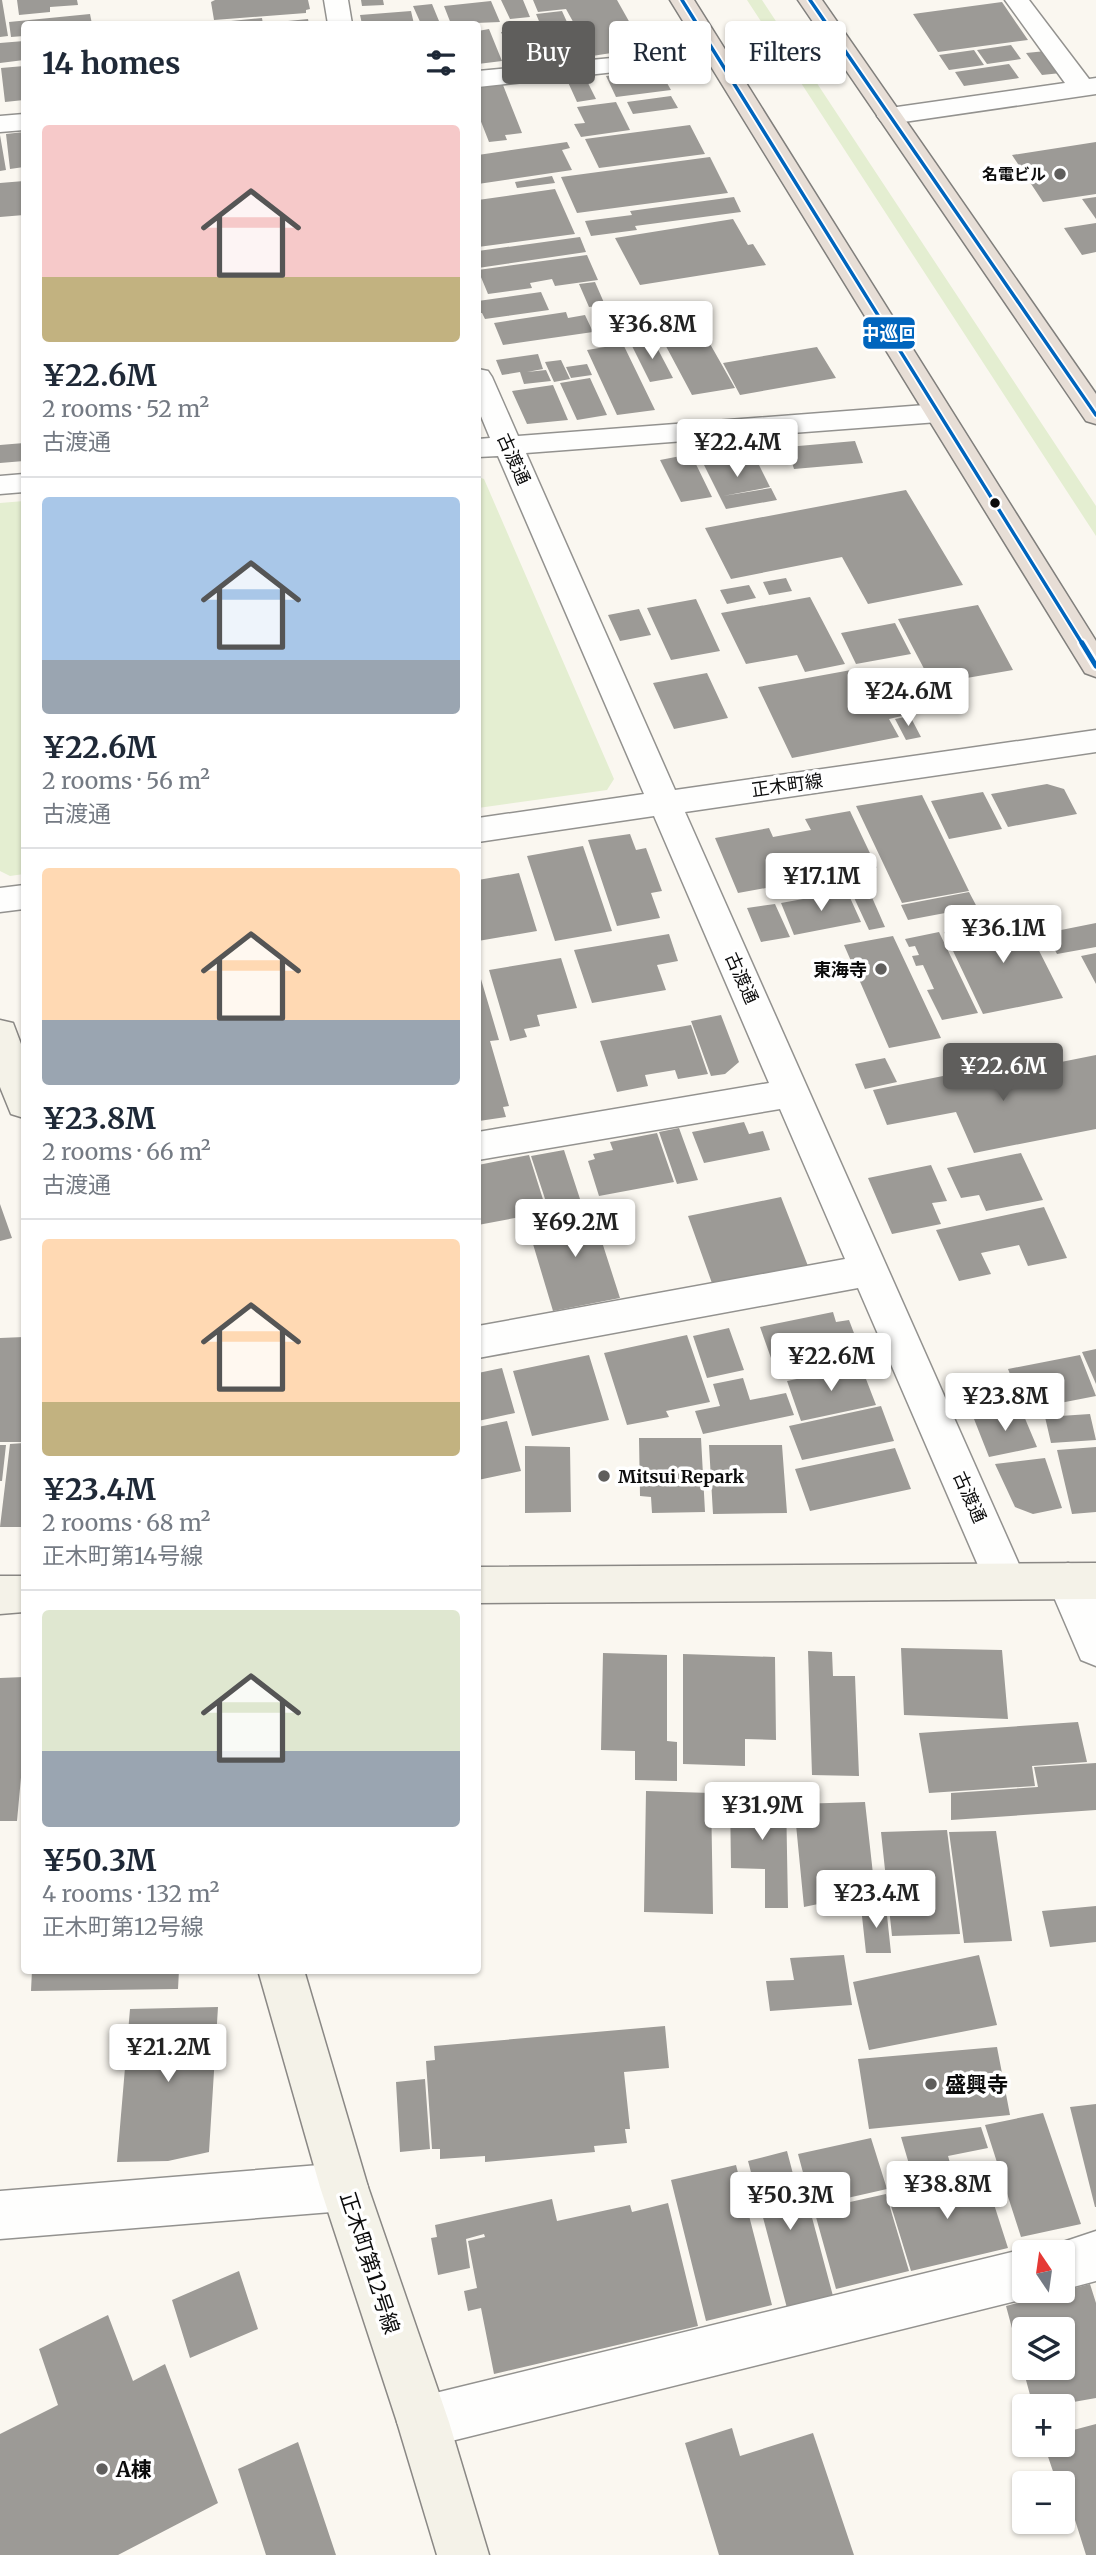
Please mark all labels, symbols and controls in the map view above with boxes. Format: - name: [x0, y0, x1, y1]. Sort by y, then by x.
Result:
- chip: Buy: [502, 21, 595, 84]
- chip: Rent: [609, 21, 711, 84]
- chip: Filters: [725, 21, 846, 84]
- text: 14 homes: [42, 44, 180, 82]
- icon: filters: [422, 44, 460, 82]
- place label: 名電ビル: [982, 164, 1046, 184]
- marker: 名電ビル: [1052, 166, 1068, 182]
- icon: home: [188, 170, 314, 296]
- pin: ¥36.8M: [595, 302, 709, 361]
- text: ¥36.8M: [608, 309, 696, 338]
- line badge: 中巡回: [862, 316, 916, 350]
- text: 中巡回: [860, 321, 918, 345]
- text: ¥22.6M: [42, 356, 157, 394]
- text: 2 rooms · 52 m²: [42, 394, 209, 423]
- pin: ¥22.4M: [680, 420, 794, 479]
- text: 古渡通: [42, 427, 111, 456]
- text: ¥22.4M: [693, 427, 781, 456]
- street label: 古渡通: [493, 430, 535, 488]
- unlabelled marker: [988, 496, 1002, 510]
- icon: home: [188, 542, 314, 668]
- pin: ¥24.6M: [851, 668, 965, 728]
- text: ¥24.6M: [864, 676, 952, 705]
- text: ¥22.6M: [42, 728, 157, 766]
- text: 2 rooms · 56 m²: [42, 766, 210, 795]
- street label: 正木町線: [750, 769, 824, 801]
- text: 古渡通: [42, 799, 111, 828]
- pin: ¥17.1M: [764, 853, 878, 913]
- text: ¥17.1M: [782, 861, 860, 890]
- pin: ¥36.1M: [946, 906, 1060, 965]
- icon: home: [188, 913, 314, 1039]
- text: ¥36.1M: [960, 913, 1046, 942]
- street label: 古渡通: [721, 949, 763, 1007]
- place label: 東海寺: [813, 958, 867, 981]
- marker: 東海寺: [873, 961, 889, 977]
- pin: ¥22.6M: [946, 1044, 1060, 1103]
- text: ¥22.6M: [959, 1051, 1047, 1080]
- text: ¥23.8M: [42, 1099, 156, 1137]
- text: 2 rooms · 66 m²: [42, 1137, 211, 1166]
- text: 古渡通: [42, 1170, 111, 1199]
- pin: ¥69.2M: [518, 1200, 632, 1259]
- text: ¥69.2M: [531, 1207, 619, 1236]
- icon: home: [188, 1284, 314, 1410]
- pin: ¥22.6M: [774, 1334, 888, 1393]
- text: ¥22.6M: [787, 1341, 875, 1370]
- pin: ¥23.8M: [948, 1374, 1062, 1433]
- text: ¥23.8M: [961, 1381, 1049, 1410]
- place label: Mitsui Repark: [618, 1465, 745, 1488]
- marker: Mitsui Repark: [596, 1468, 612, 1484]
- street label: 古渡通: [949, 1468, 991, 1526]
- text: ¥23.4M: [42, 1470, 156, 1508]
- text: 2 rooms · 68 m²: [42, 1508, 210, 1537]
- text: 正木町第14号線: [42, 1541, 203, 1570]
- icon: home: [188, 1655, 314, 1781]
- pin: ¥31.9M: [705, 1783, 819, 1842]
- text: ¥31.9M: [721, 1790, 803, 1819]
- text: ¥50.3M: [42, 1841, 156, 1879]
- pin: ¥23.4M: [819, 1870, 933, 1930]
- text: ¥23.4M: [832, 1878, 920, 1907]
- text: 4 rooms · 132 m²: [42, 1879, 219, 1908]
- text: 正木町第12号線: [42, 1912, 204, 1941]
- pin: ¥21.2M: [111, 2024, 225, 2084]
- text: ¥21.2M: [125, 2032, 211, 2061]
- place label: 盛興寺: [945, 2071, 1008, 2098]
- marker: 盛興寺: [923, 2076, 939, 2092]
- pin: ¥38.8M: [890, 2162, 1004, 2221]
- text: ¥38.8M: [903, 2169, 991, 2198]
- pin: ¥50.3M: [733, 2172, 847, 2232]
- text: ¥50.3M: [746, 2180, 834, 2209]
- street label: 正木町第12号線: [334, 2189, 406, 2337]
- north arrow: [1012, 2240, 1074, 2303]
- map controls: [1012, 2240, 1075, 2534]
- button: layers: [1012, 2317, 1075, 2380]
- button: +: [1012, 2394, 1075, 2457]
- place label: A棟: [115, 2456, 152, 2483]
- marker: A棟: [94, 2461, 110, 2477]
- button: −: [1012, 2471, 1075, 2534]

